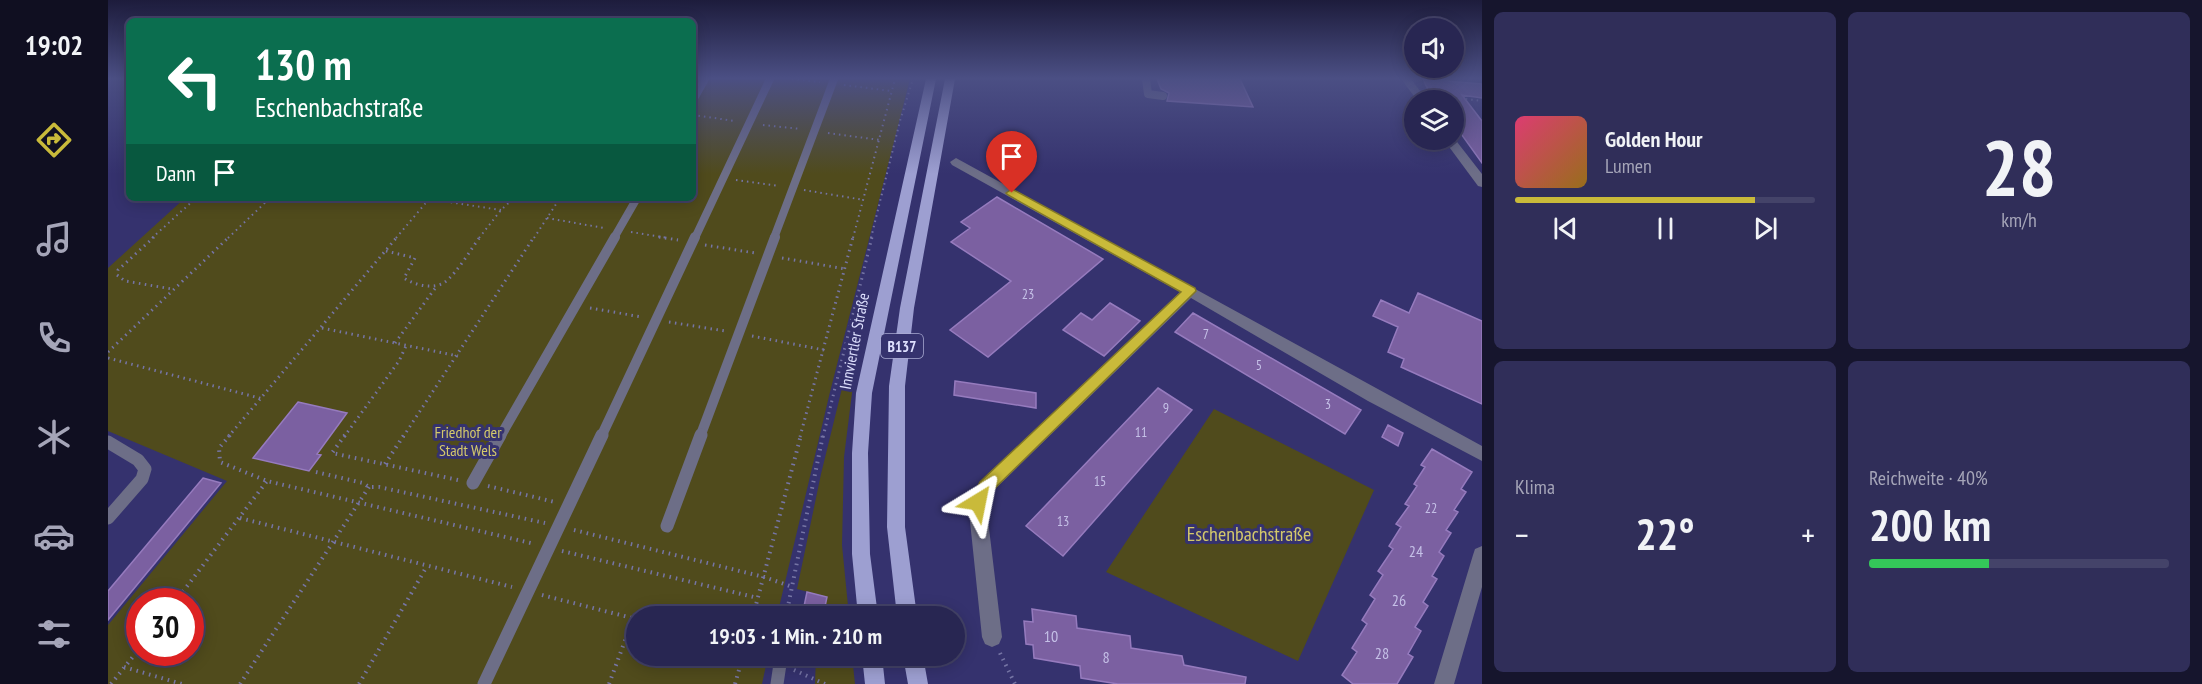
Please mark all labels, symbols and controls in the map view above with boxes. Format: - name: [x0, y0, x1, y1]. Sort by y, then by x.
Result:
- map controls: [1404, 18, 1464, 150]
- button: sound: [1404, 18, 1464, 78]
- text: 19:02: [25, 28, 83, 62]
- text: 130 m: [255, 37, 352, 92]
- icon: left: [156, 42, 234, 120]
- text: Eschenbachstraße: [255, 90, 423, 124]
- button: layers: [1404, 90, 1464, 150]
- text: 28: [1982, 117, 2056, 218]
- icon: directions: [33, 119, 75, 161]
- text: Golden Hour: [1605, 125, 1703, 153]
- pin: [986, 131, 1037, 193]
- icon: arrive: [995, 140, 1028, 173]
- text: Lumen: [1605, 153, 1652, 179]
- icon: arrive: [208, 156, 241, 189]
- text: Dann: [156, 159, 196, 187]
- text: km/h: [2001, 207, 2037, 233]
- icon: previous: [1549, 212, 1582, 245]
- icon: pause: [1649, 212, 1682, 245]
- icon: next: [1749, 212, 1782, 245]
- icon: music: [33, 218, 75, 260]
- house number: 23: [1022, 285, 1034, 303]
- street label: Innviertler Straße: [835, 291, 873, 391]
- icon: phone: [33, 317, 75, 359]
- house number: 7: [1203, 325, 1209, 343]
- road number: B137: [881, 334, 923, 358]
- house number: 5: [1256, 356, 1262, 374]
- house number: 3: [1325, 395, 1331, 413]
- house number: 9: [1163, 399, 1169, 417]
- icon: climate: [33, 416, 75, 458]
- park label: Friedhof der Stadt Wels: [434, 422, 502, 460]
- house number: 11: [1135, 423, 1147, 441]
- text: Reichweite · 40%: [1869, 465, 1988, 491]
- position arrow: [946, 470, 1010, 534]
- house number: 15: [1094, 472, 1106, 490]
- text: Klima: [1515, 474, 1555, 500]
- text: 200 km: [1869, 495, 1991, 553]
- house number: 22: [1425, 499, 1437, 517]
- text: 22°: [1635, 504, 1695, 562]
- house number: 13: [1057, 512, 1069, 530]
- text: −: [1515, 513, 1529, 556]
- text: +: [1801, 513, 1815, 556]
- icon: car: [33, 515, 75, 557]
- park label: Eschenbachstraße: [1187, 521, 1311, 547]
- house number: 24: [1409, 541, 1423, 561]
- speed limit sign: 30: [126, 588, 204, 666]
- house number: 26: [1392, 590, 1406, 610]
- icon: filters: [33, 613, 75, 655]
- text: 19:03 · 1 Min. · 210 m: [709, 622, 882, 650]
- house number: 10: [1044, 626, 1058, 646]
- house number: 28: [1375, 643, 1389, 663]
- house number: 8: [1102, 647, 1110, 667]

